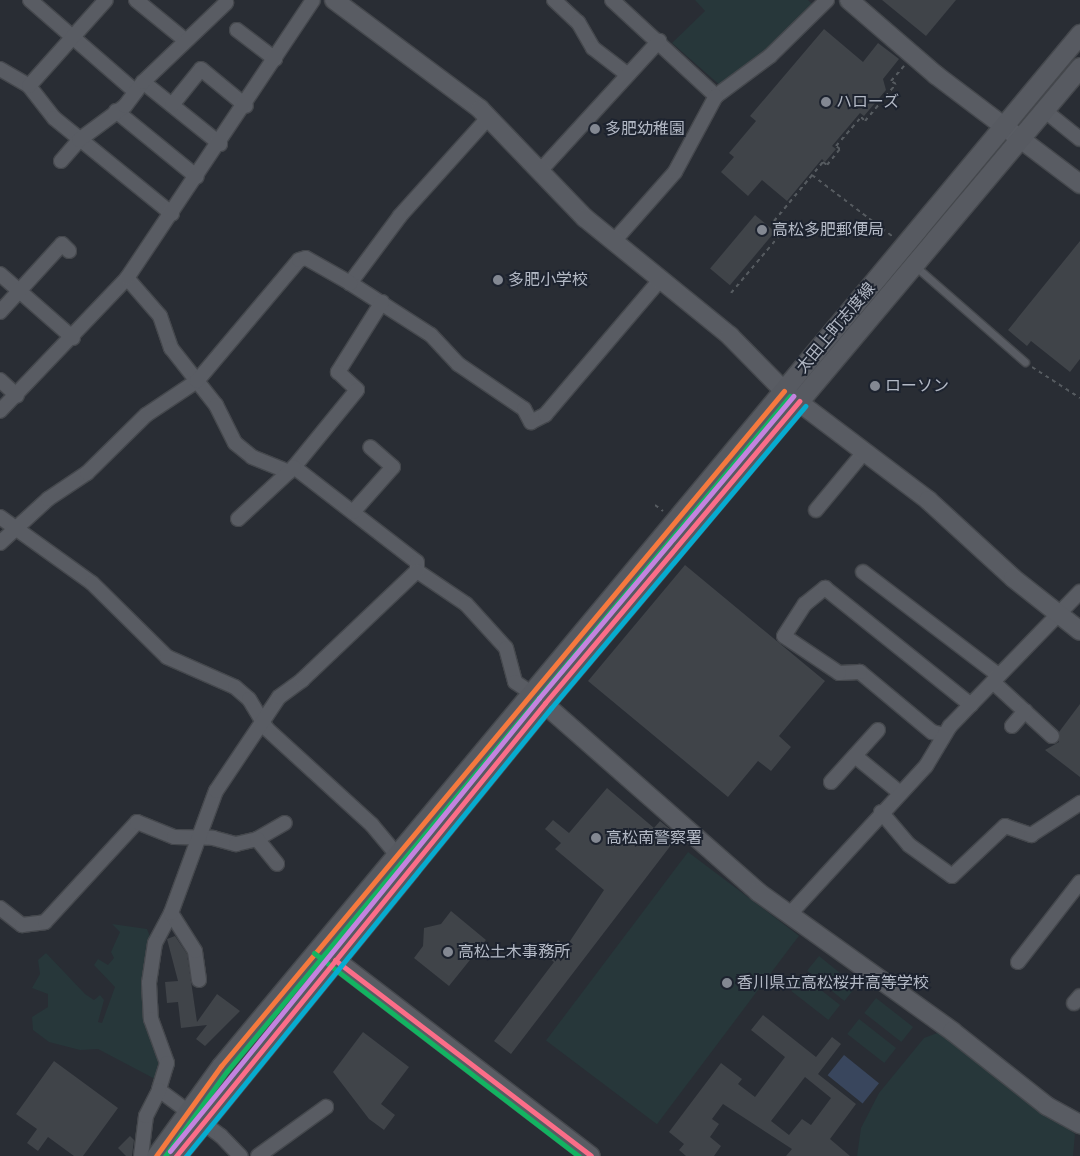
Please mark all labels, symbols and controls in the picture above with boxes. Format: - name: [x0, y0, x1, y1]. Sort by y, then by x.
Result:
- place label: ハローズ: [836, 92, 900, 112]
- marker: ハローズ: [820, 96, 832, 108]
- place label: 多肥幼稚園: [605, 119, 685, 139]
- marker: 多肥幼稚園: [589, 123, 601, 135]
- place label: 高松多肥郵便局: [772, 220, 884, 240]
- marker: 高松多肥郵便局: [756, 224, 768, 236]
- place label: 多肥小学校: [508, 270, 588, 290]
- marker: 多肥小学校: [492, 274, 504, 286]
- street label: 太田上町志度線: [793, 279, 879, 377]
- place label: ローソン: [885, 376, 949, 396]
- marker: ローソン: [869, 380, 881, 392]
- place label: 高松南警察署: [606, 828, 702, 848]
- marker: 高松南警察署: [590, 832, 602, 844]
- place label: 高松土木事務所: [458, 942, 570, 962]
- marker: 高松土木事務所: [442, 946, 454, 958]
- place label: 香川県立高松桜井高等学校: [737, 973, 929, 993]
- marker: 香川県立高松桜井高等学校: [721, 977, 733, 989]

